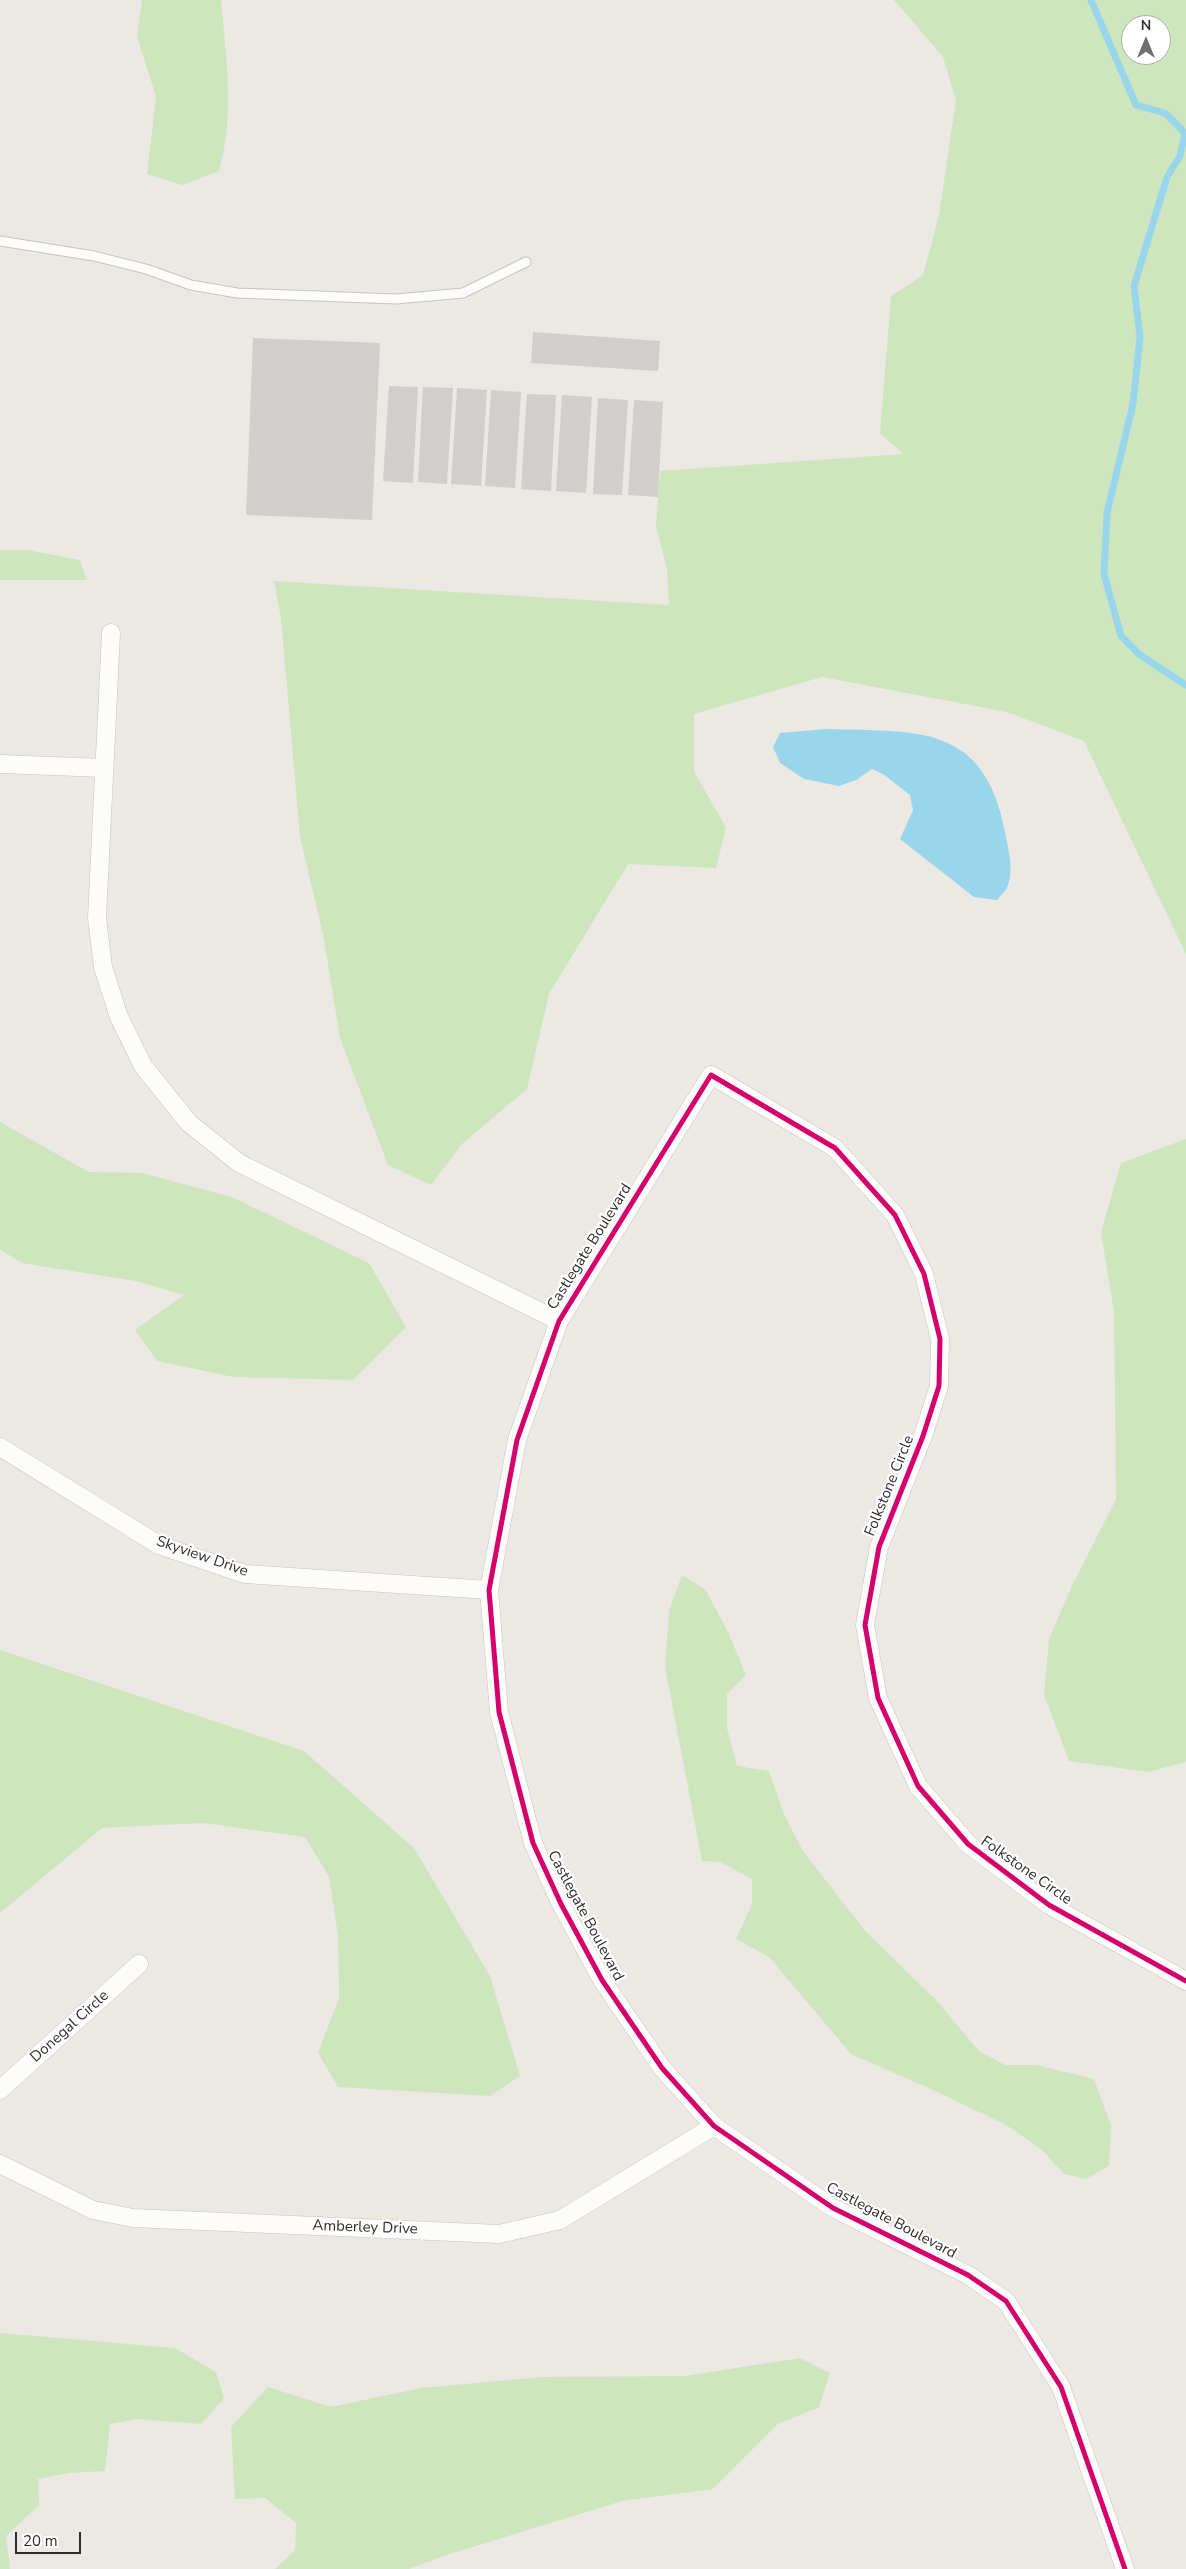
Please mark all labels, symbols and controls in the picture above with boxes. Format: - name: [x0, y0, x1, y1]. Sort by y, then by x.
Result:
- north arrow: [1121, 15, 1171, 65]
- text: N: [1141, 16, 1151, 35]
- street label: Castlegate Boulevard: [544, 1181, 636, 1313]
- street label: Folkstone Circle: [862, 1433, 918, 1539]
- street label: Skyview Drive: [154, 1533, 250, 1581]
- street label: Folkstone Circle: [977, 1833, 1075, 1909]
- street label: Castlegate Boulevard: [543, 1848, 627, 1984]
- street label: Donegal Circle: [27, 1987, 113, 2067]
- street label: Castlegate Boulevard: [823, 2179, 959, 2263]
- street label: Amberley Drive: [312, 2217, 418, 2239]
- scale bar: [18, 2522, 84, 2554]
- text: 20 m: [23, 2531, 58, 2551]

